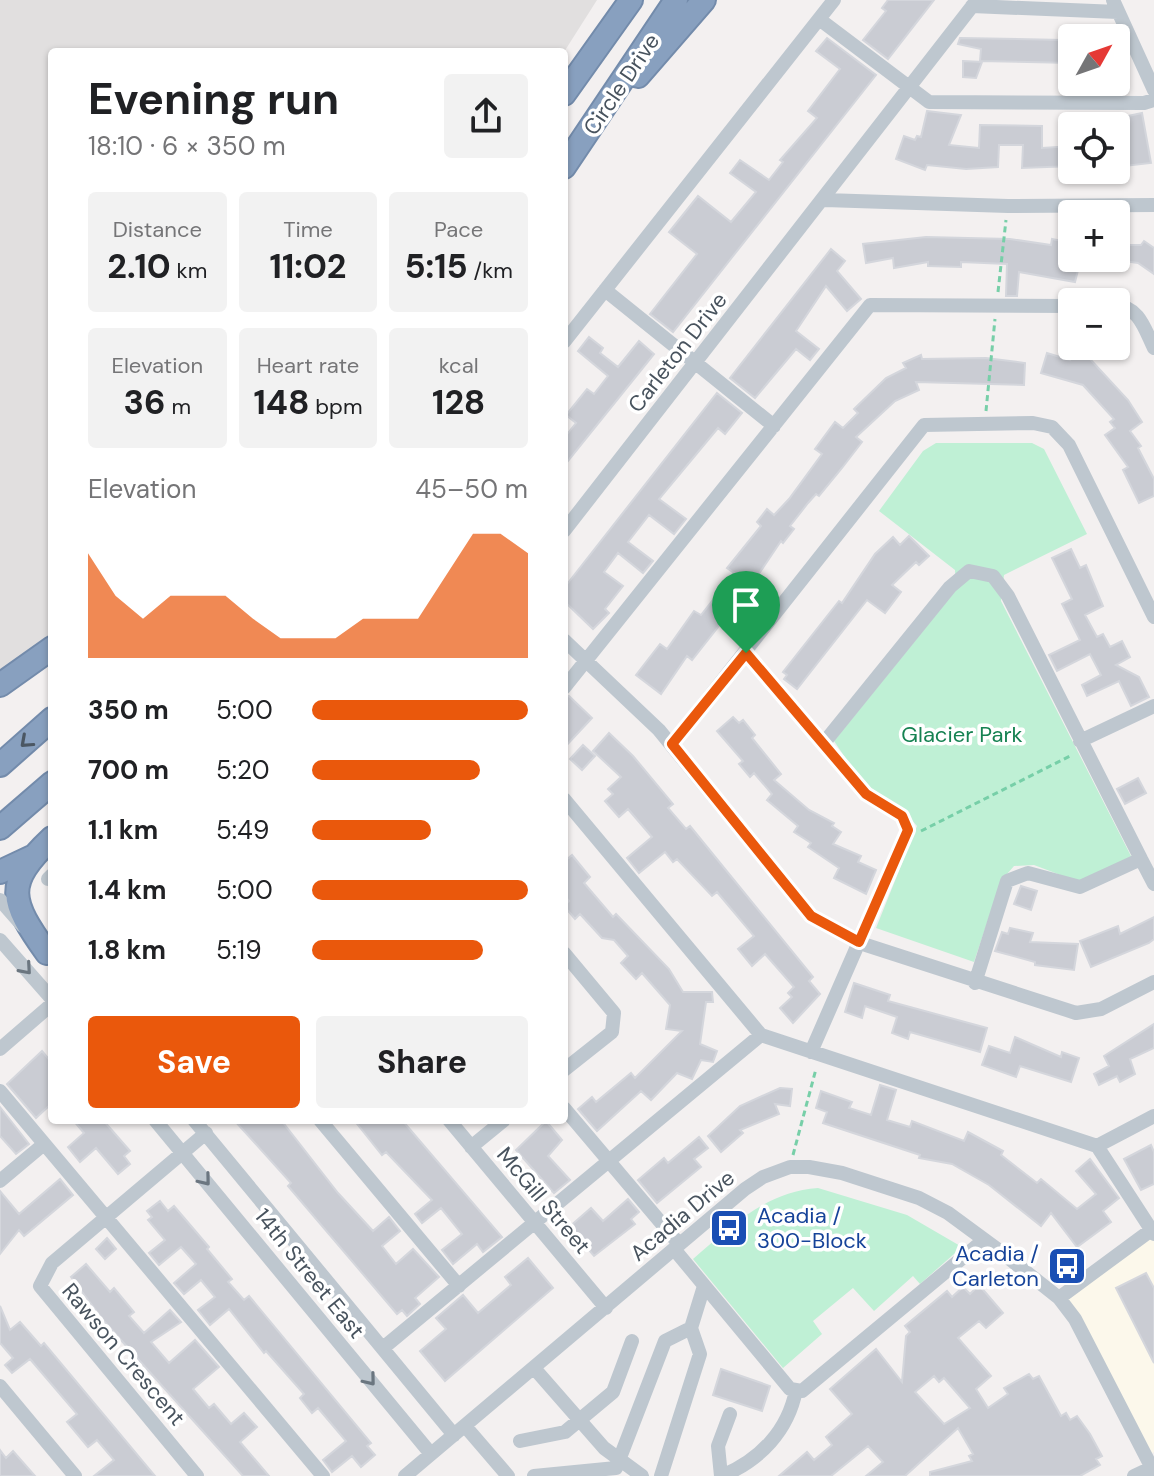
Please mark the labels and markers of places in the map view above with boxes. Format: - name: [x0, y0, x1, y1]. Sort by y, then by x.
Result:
- pin: [712, 571, 780, 653]
- place label: Acadia / 300-Block: [757, 1201, 867, 1255]
- bus stop icon: Acadia / 300-Block: [708, 1207, 750, 1249]
- place label: Acadia / Carleton: [952, 1239, 1039, 1293]
- bus stop icon: Acadia / Carleton: [1046, 1245, 1088, 1287]

